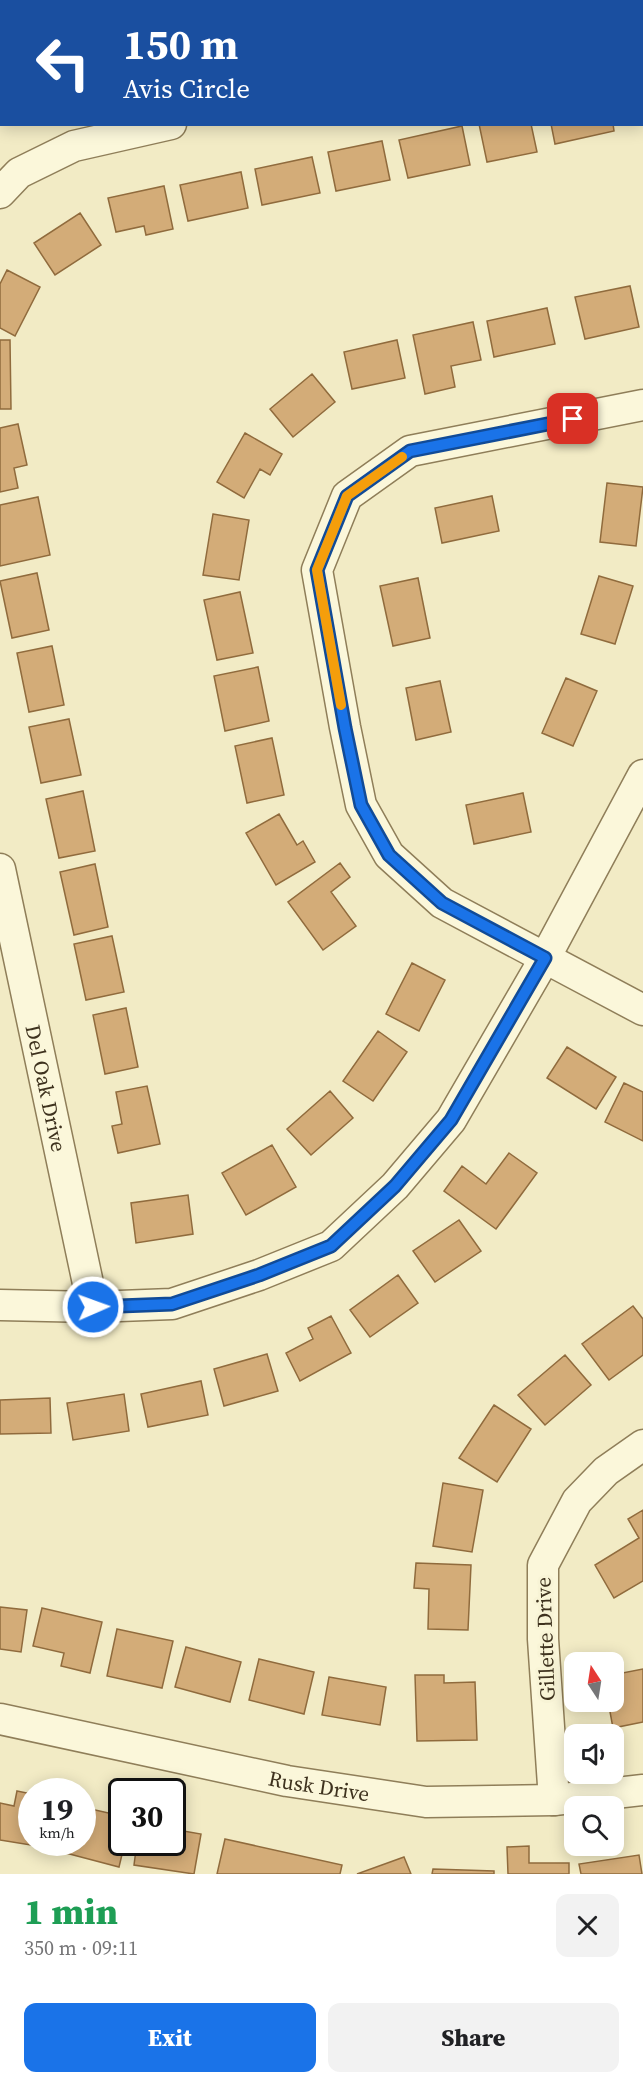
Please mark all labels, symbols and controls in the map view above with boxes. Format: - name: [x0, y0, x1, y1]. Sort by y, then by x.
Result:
- text: 150 m: [123, 15, 238, 73]
- icon: left: [24, 24, 102, 102]
- text: Avis Circle: [123, 70, 250, 107]
- pin: [547, 393, 598, 444]
- icon: arrive: [556, 402, 589, 435]
- street label: Del Oak Drive: [19, 1022, 74, 1154]
- position arrow: [61, 1275, 125, 1339]
- street label: Gillette Drive: [528, 1577, 562, 1701]
- north arrow: [564, 1652, 624, 1712]
- map controls: [564, 1652, 624, 1856]
- button: sound: [564, 1724, 624, 1784]
- street label: Rusk Drive: [266, 1763, 371, 1808]
- speed limit sign: 30: [108, 1778, 186, 1856]
- text: 19: [41, 1789, 73, 1830]
- button: search: [564, 1796, 624, 1856]
- text: km/h: [39, 1822, 75, 1843]
- text: 1 min: [24, 1887, 118, 1936]
- button: close: [556, 1894, 619, 1957]
- text: 350 m · 09:11: [24, 1934, 138, 1962]
- button: Exit: [24, 2003, 316, 2072]
- button: Share: [328, 2003, 619, 2072]

